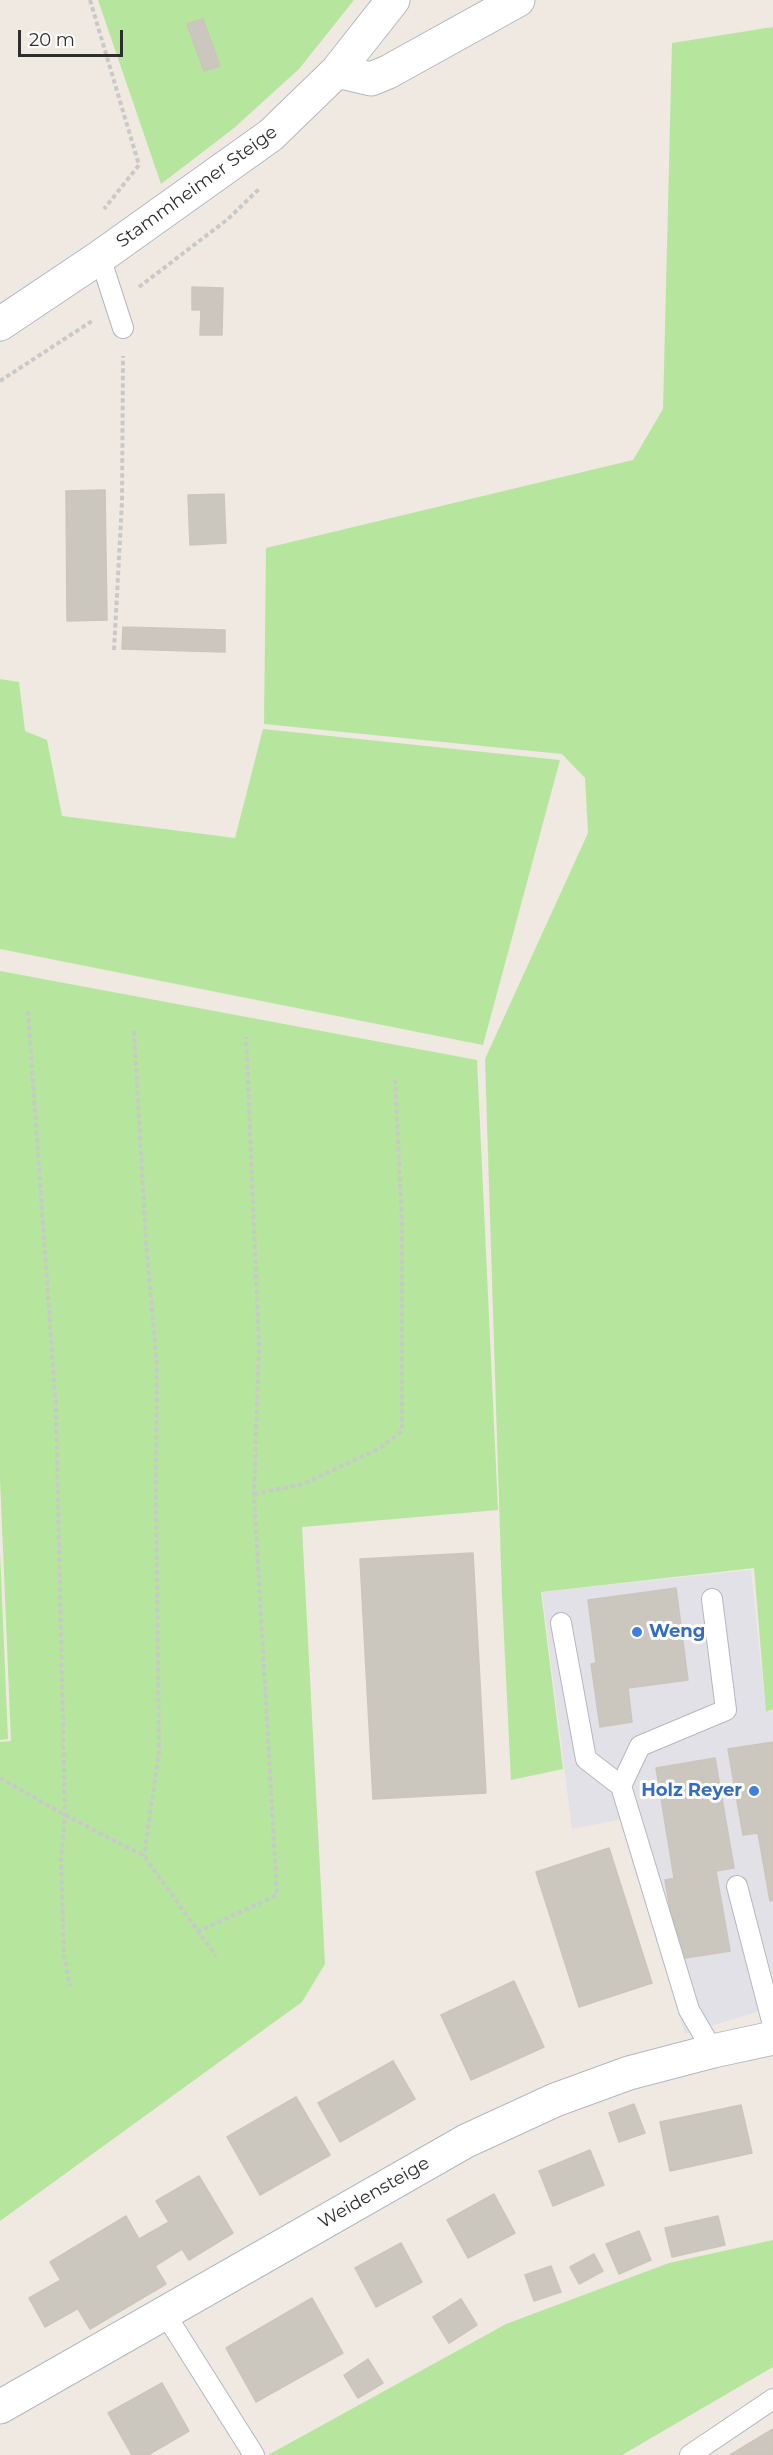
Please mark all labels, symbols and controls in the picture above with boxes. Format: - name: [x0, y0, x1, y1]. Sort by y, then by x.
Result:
- scale bar: [21, 18, 126, 56]
- text: 20 m: [29, 29, 75, 51]
- street label: Stammheimer Steige: [112, 121, 282, 253]
- place label: Weng: [649, 1621, 705, 1643]
- marker: Weng: [630, 1625, 644, 1639]
- place label: Holz Reyer: [641, 1780, 742, 1802]
- marker: Holz Reyer: [747, 1784, 761, 1798]
- street label: Weidensteige: [315, 2152, 433, 2234]

